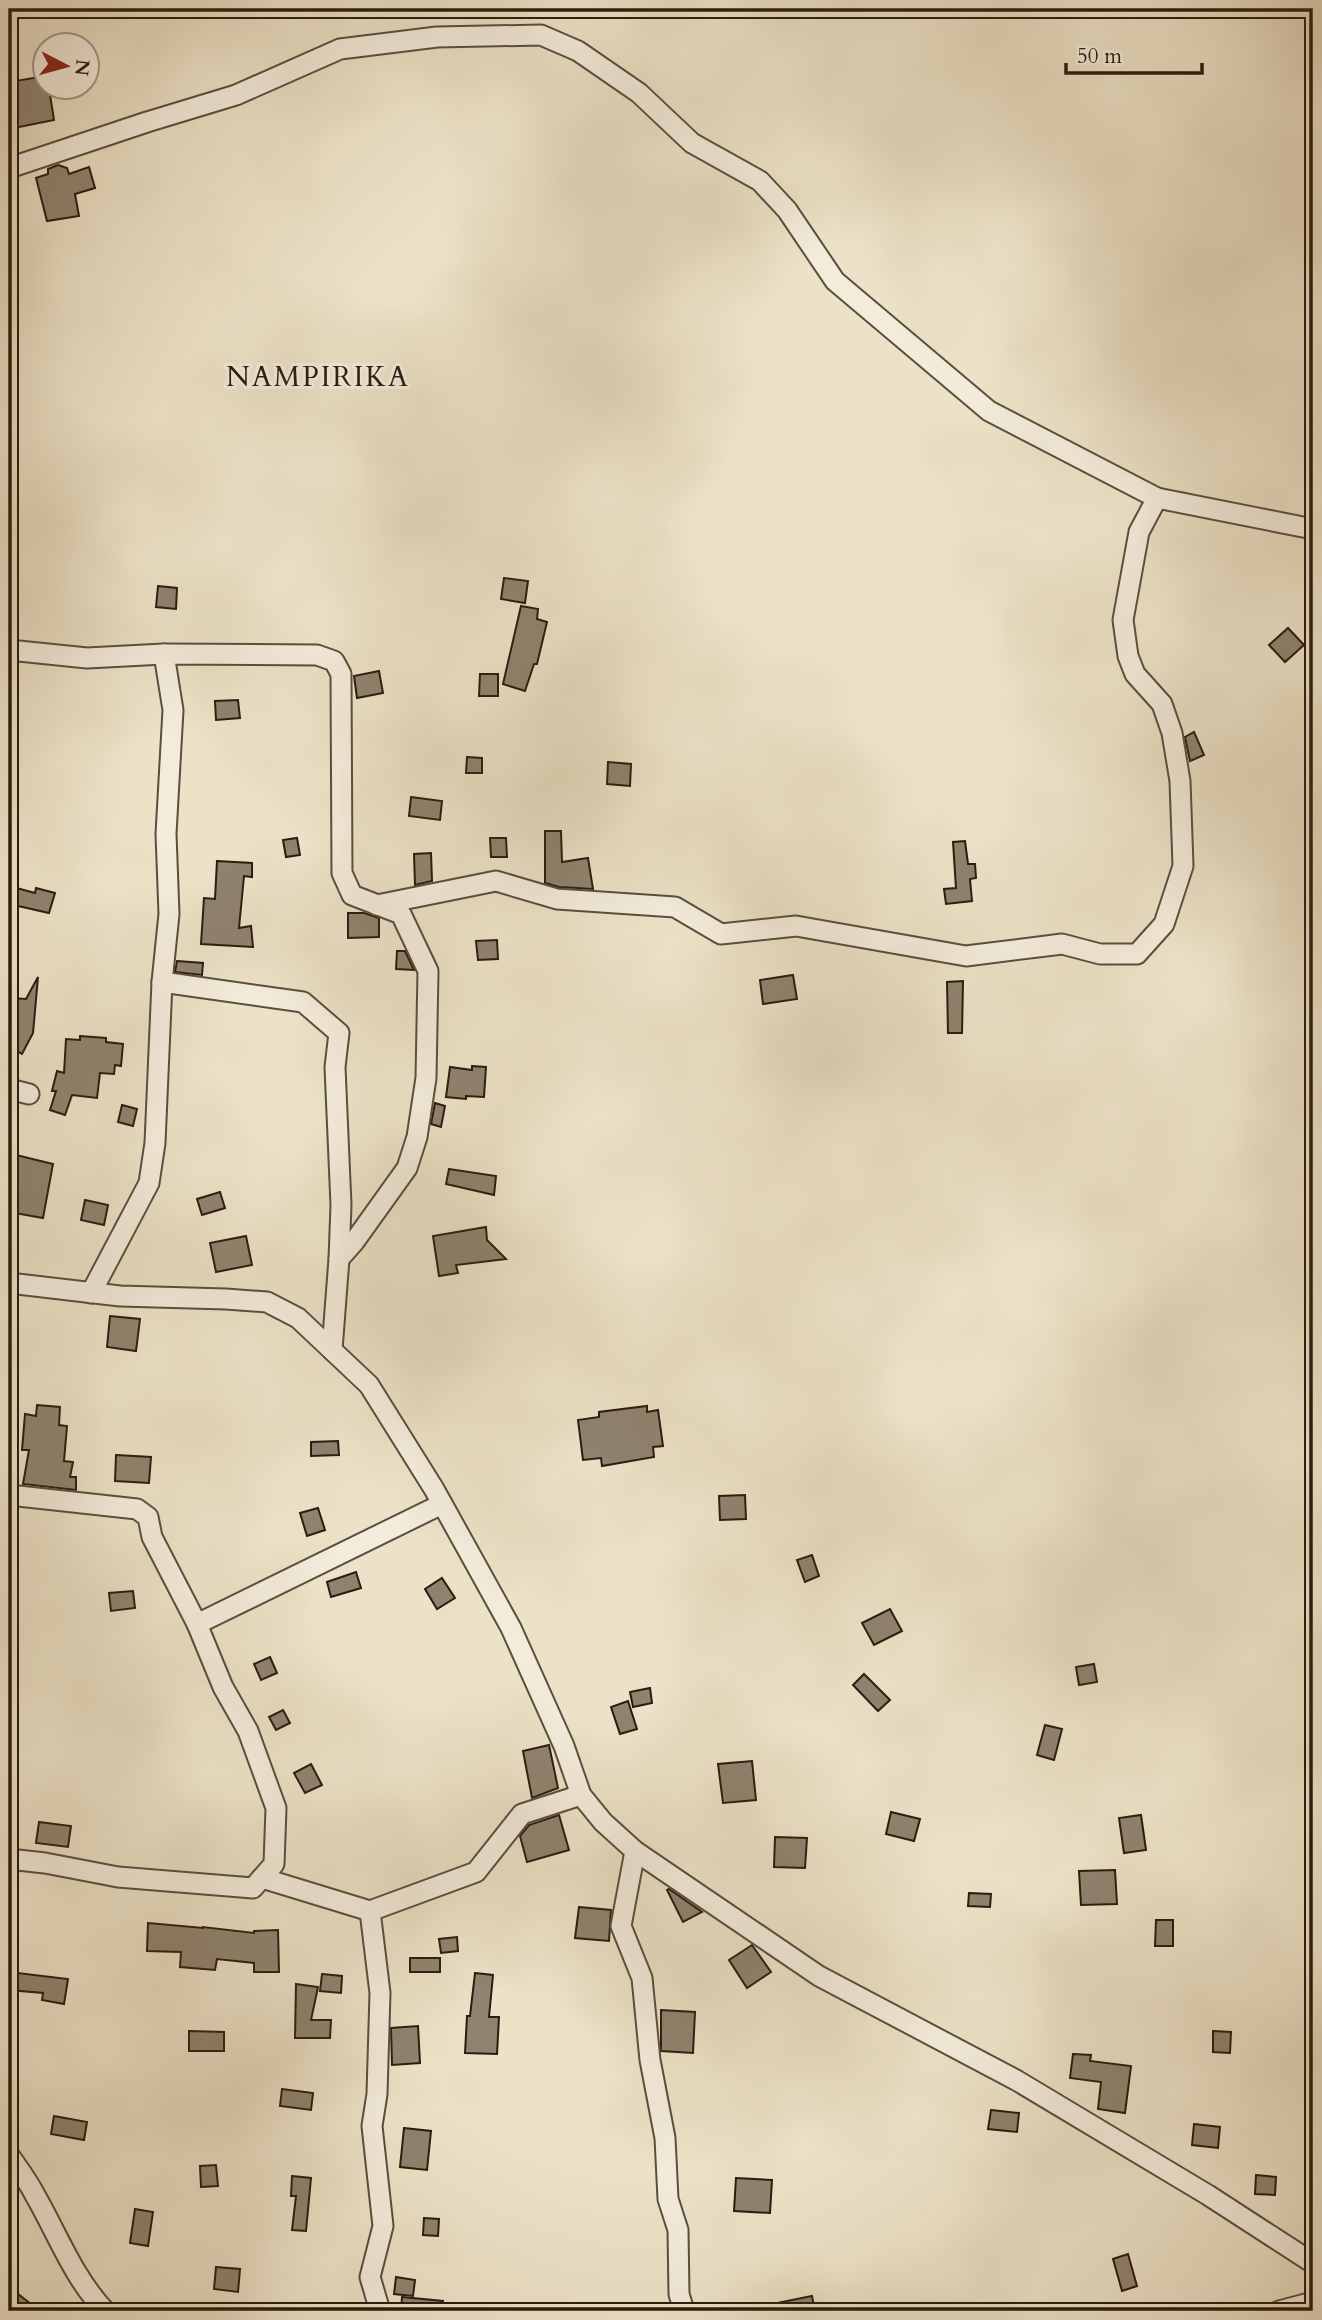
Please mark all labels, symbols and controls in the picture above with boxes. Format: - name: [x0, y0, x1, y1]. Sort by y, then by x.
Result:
- north arrow: [32, 32, 102, 102]
- scale bar: [1066, 32, 1203, 76]
- text: 50 m: [1077, 42, 1122, 71]
- text: N: [68, 58, 96, 78]
- district label: NAMPIRIKA: [226, 358, 410, 396]

